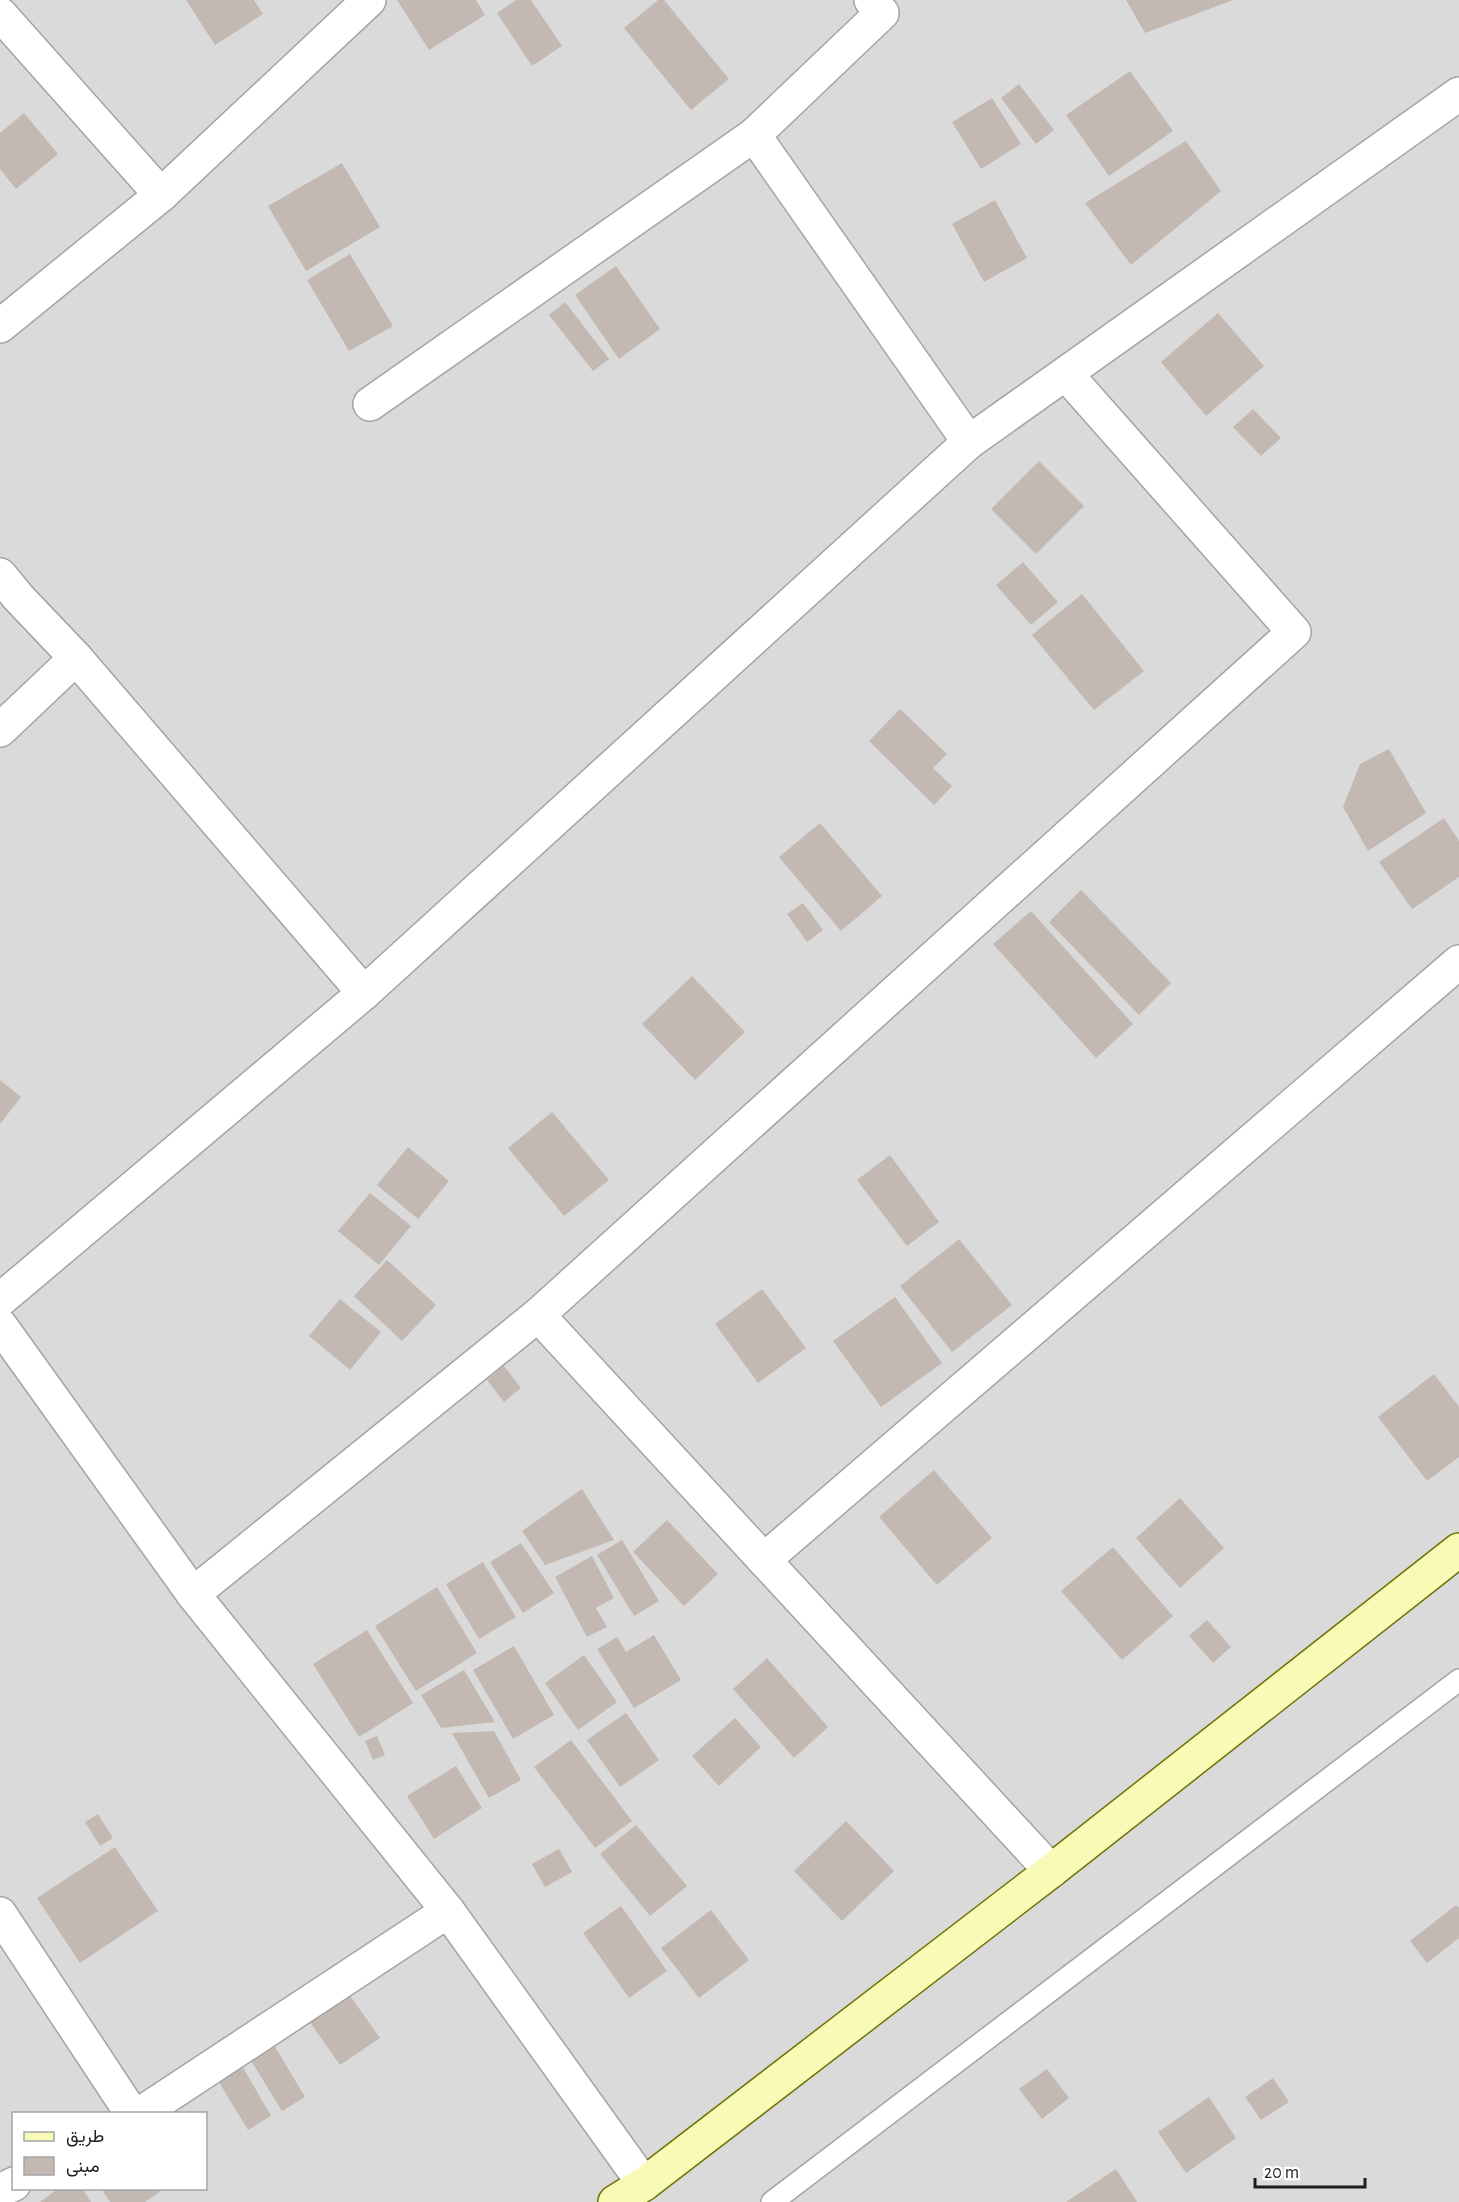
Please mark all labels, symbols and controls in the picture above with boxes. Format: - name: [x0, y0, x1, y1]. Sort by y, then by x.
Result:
- legend: [12, 2112, 207, 2190]
- text: طريق: [66, 2128, 104, 2147]
- scale bar: [1255, 2151, 1364, 2189]
- text: مبنى: [66, 2158, 100, 2177]
- text: 20 m: [1264, 2164, 1299, 2182]

